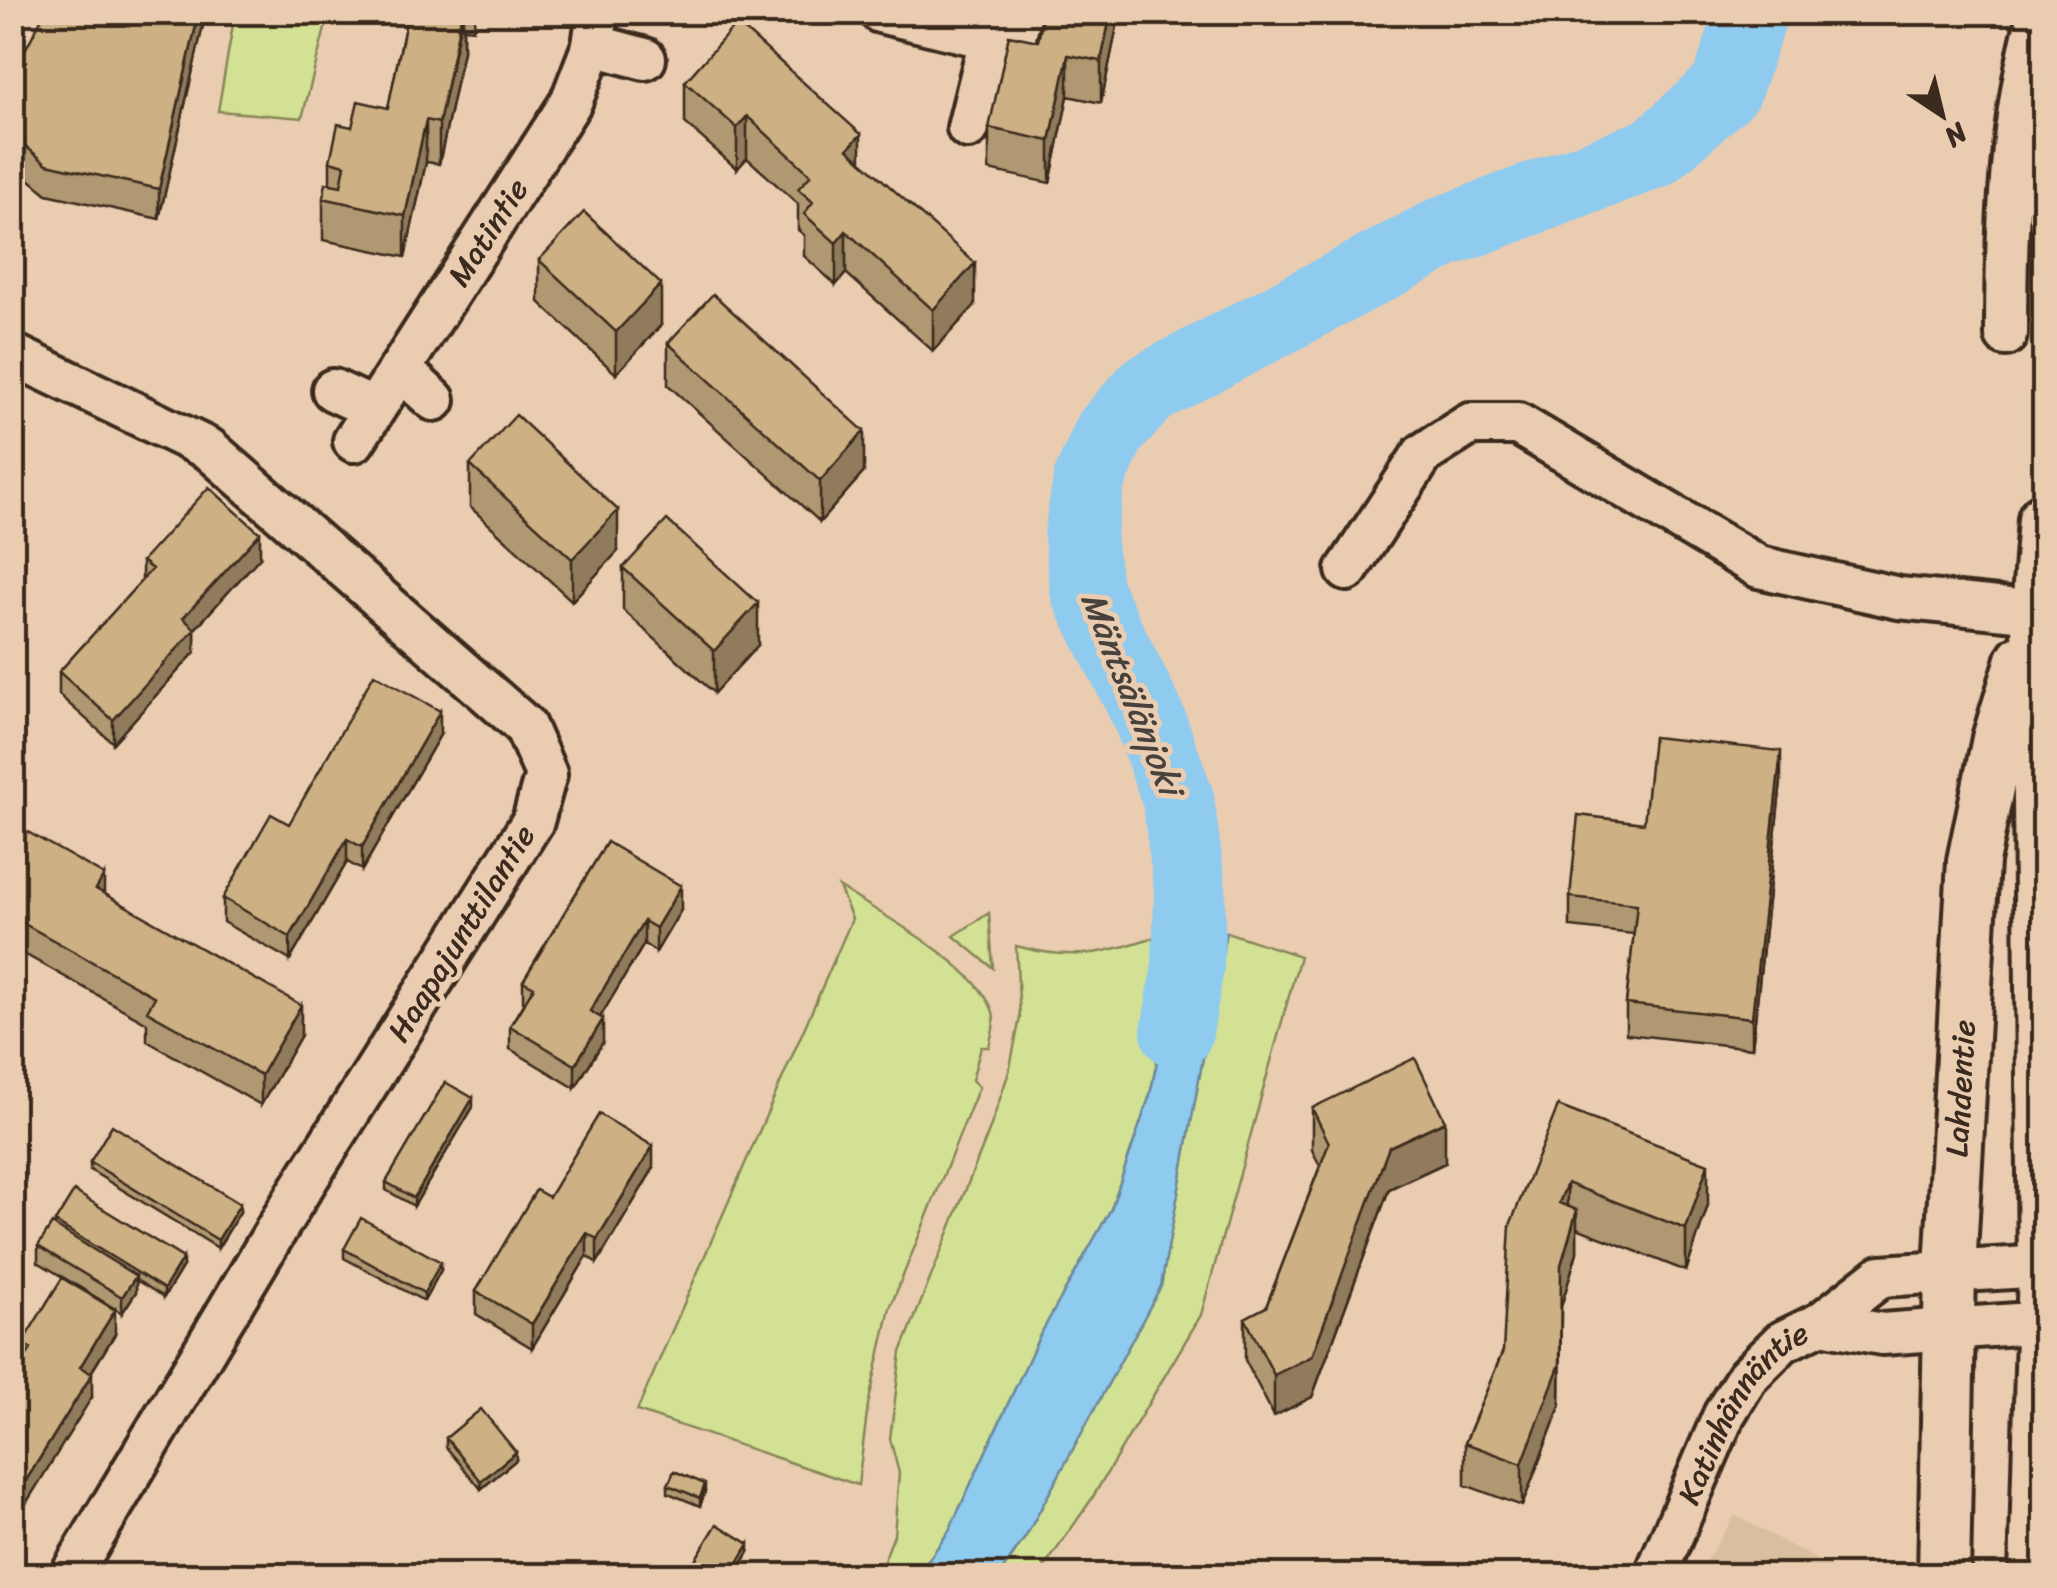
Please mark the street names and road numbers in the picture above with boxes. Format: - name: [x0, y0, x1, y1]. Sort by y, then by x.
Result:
- street label: Matintie: [432, 166, 545, 299]
- street label: Haapajunttilantie: [371, 813, 551, 1054]
- street label: Lahdentie: [1928, 1018, 1993, 1159]
- street label: Katinhännäntie: [1661, 1305, 1819, 1514]

